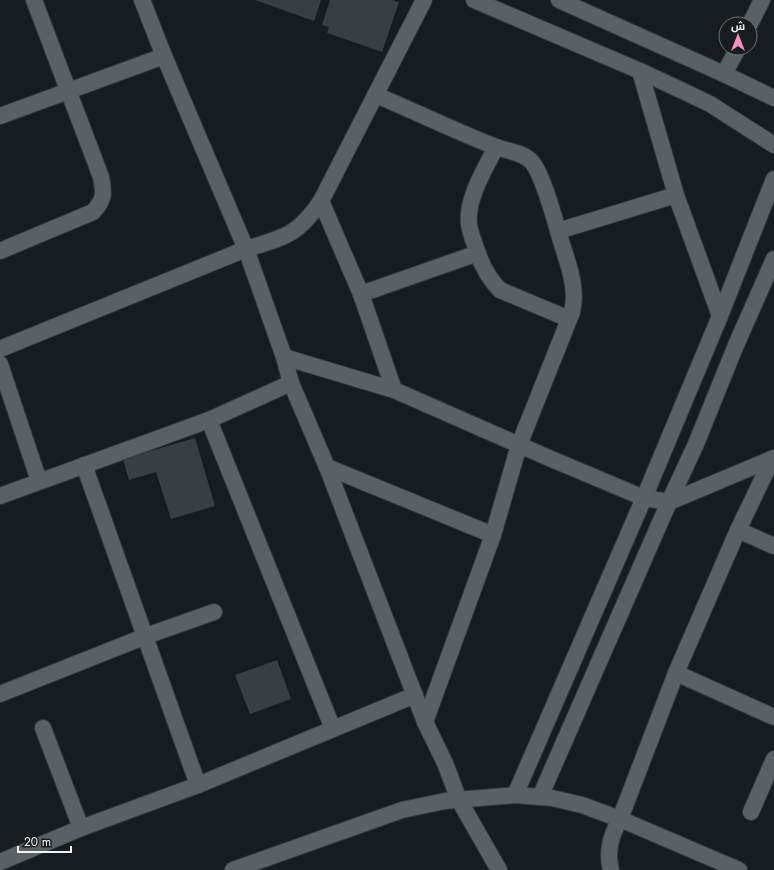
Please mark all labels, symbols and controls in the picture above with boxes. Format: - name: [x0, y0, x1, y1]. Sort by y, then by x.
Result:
- north arrow: [718, 16, 758, 56]
- text: ش: [731, 18, 745, 34]
- scale bar: [18, 828, 71, 854]
- text: 20 m: [24, 833, 51, 851]

